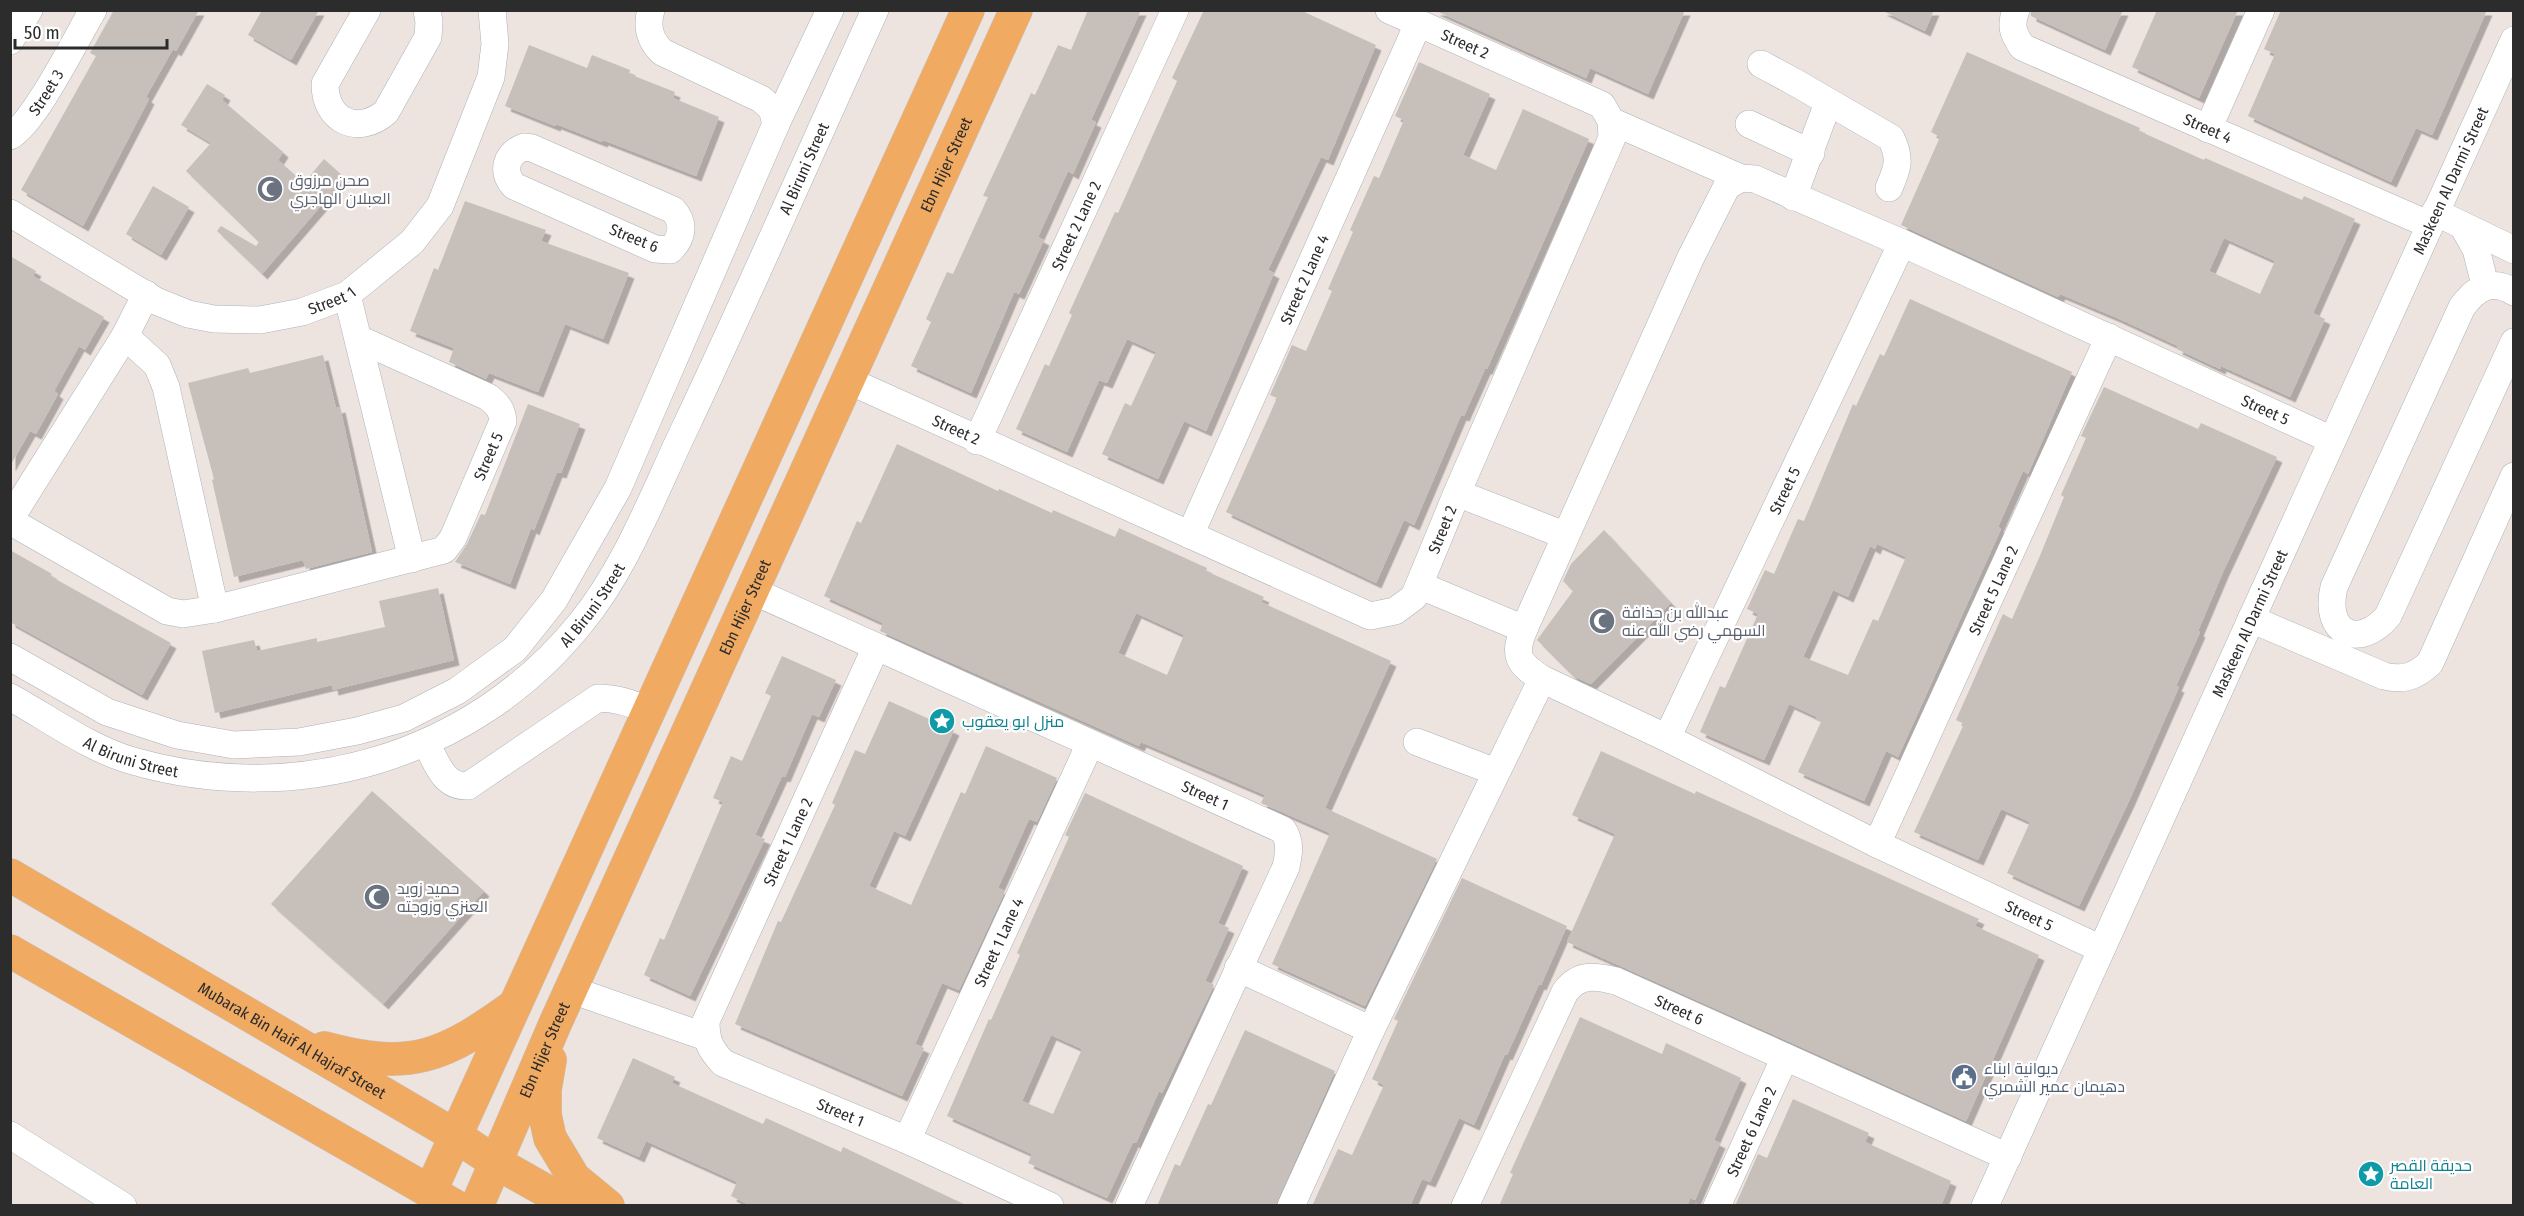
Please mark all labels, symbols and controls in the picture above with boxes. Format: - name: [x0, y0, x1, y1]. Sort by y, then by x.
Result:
- scale bar: [15, 12, 166, 50]
- text: 50 m: [24, 22, 60, 44]
- street label: Street 2: [1438, 25, 1492, 63]
- street label: Street 3: [24, 66, 67, 119]
- street label: Maskeen Al Darmi Street: [2409, 103, 2492, 257]
- street label: Street 4: [2181, 109, 2235, 147]
- street label: Ebn Hijer Street: [916, 113, 976, 215]
- street label: Al Biruni Street: [775, 119, 833, 217]
- place label: صحن مرزوق العبلان الهاجري: [290, 171, 391, 212]
- mosque icon: صحن مرزوق العبلان الهاجري: [255, 174, 285, 204]
- street label: Street 2 Lane 2: [1047, 178, 1105, 273]
- street label: Street 6: [607, 220, 661, 256]
- street label: Street 2 Lane 4: [1276, 231, 1333, 327]
- street label: Street 1: [305, 282, 359, 318]
- street label: Street 5: [2238, 390, 2292, 429]
- street label: Street 2: [930, 410, 983, 448]
- street label: Street 5: [469, 429, 507, 483]
- street label: Street 5: [1765, 464, 1804, 517]
- street label: Street 2: [1424, 503, 1460, 556]
- street label: Street 5 Lane 2: [1964, 543, 2022, 638]
- street label: Maskeen Al Darmi Street: [2208, 546, 2291, 700]
- street label: Ebn Hijer Street: [715, 556, 775, 658]
- street label: Al Biruni Street: [555, 559, 629, 651]
- place label: عبدالله بن حذافة السهمي رضي الله عنه: [1622, 602, 1766, 644]
- mosque icon: عبدالله بن حذافة السهمي رضي الله عنه: [1587, 606, 1617, 636]
- place icon: منزل ابو يعقوب: [927, 706, 957, 736]
- place label: منزل ابو يعقوب: [962, 712, 1064, 732]
- street label: Al Biruni Street: [80, 732, 181, 781]
- street label: Street 1: [1179, 776, 1232, 814]
- street label: Street 1 Lane 2: [759, 795, 817, 889]
- place label: حميد زويد العنزي وزوجته: [397, 879, 488, 920]
- mosque icon: حميد زويد العنزي وزوجته: [362, 882, 392, 912]
- street label: Street 1 Lane 4: [970, 894, 1027, 990]
- street label: Street 5: [2002, 896, 2056, 935]
- street label: Mubarak Bin Haif Al Hajraf Street: [195, 978, 390, 1103]
- street label: Street 6: [1652, 990, 1707, 1029]
- street label: Ebn Hijer Street: [515, 998, 574, 1101]
- place label: ديوانية ابناء دهيمان عمير الشمري: [1984, 1059, 2125, 1100]
- public building icon: ديوانية ابناء دهيمان عمير الشمري: [1949, 1062, 1979, 1092]
- street label: Street 6 Lane 2: [1722, 1083, 1780, 1179]
- street label: Street 1: [814, 1094, 867, 1130]
- place label: حديقة القصر العامة: [2389, 1156, 2472, 1193]
- place icon: حديقة القصر العامة: [2356, 1159, 2386, 1189]

